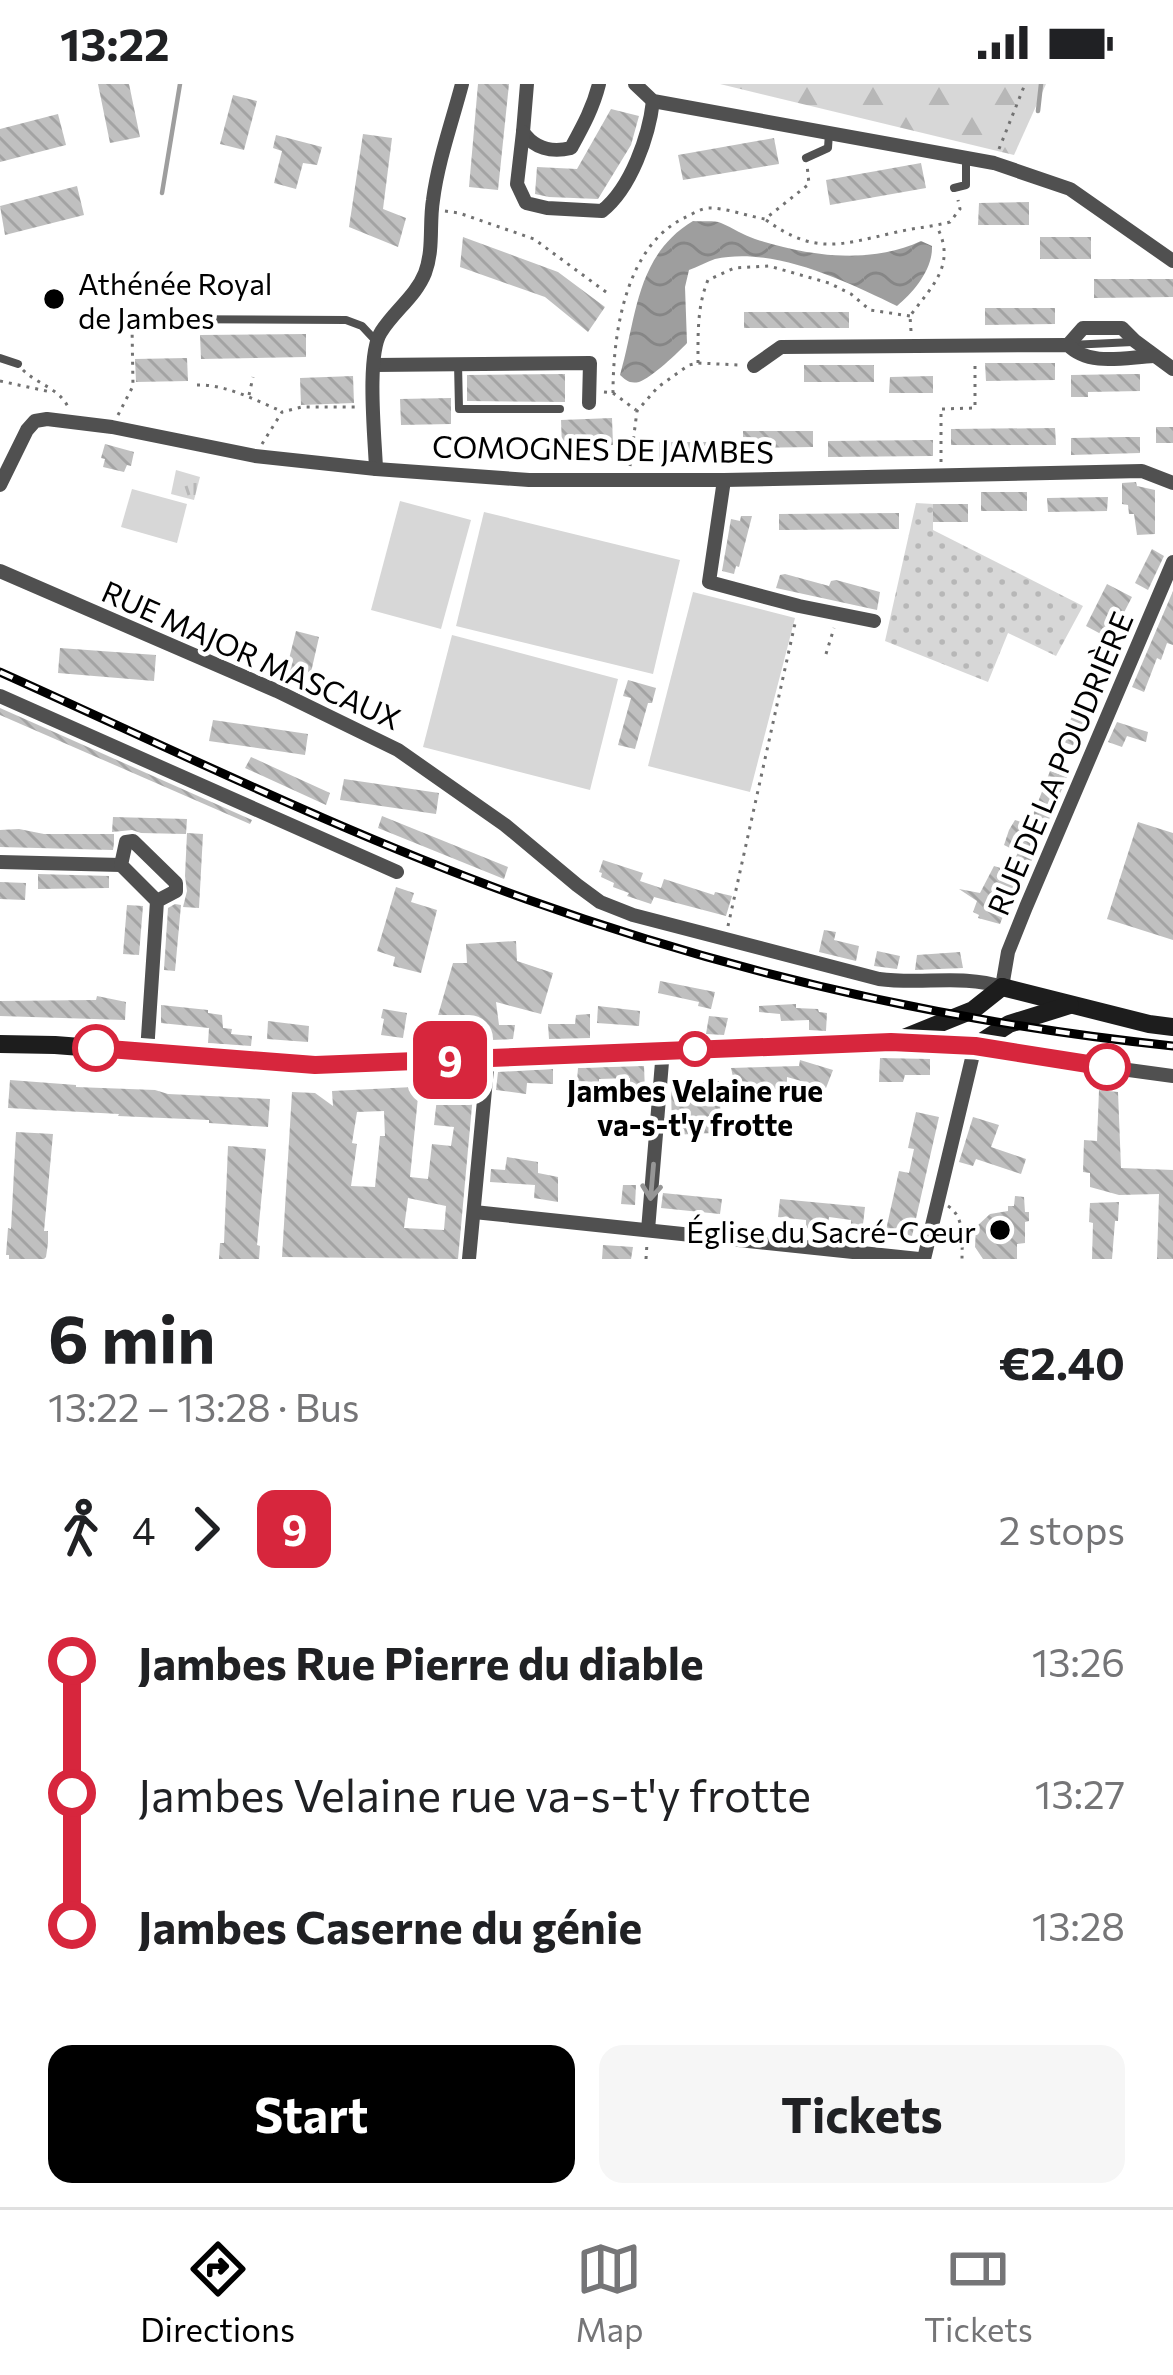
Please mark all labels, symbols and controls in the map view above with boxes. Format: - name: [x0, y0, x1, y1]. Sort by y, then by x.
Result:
- text: 13:22: [60, 15, 170, 70]
- place label: Athénée Royal de Jambes: [78, 264, 272, 335]
- marker: Athénée Royal de Jambes: [41, 286, 67, 312]
- street label: COMOGNES DE JAMBES: [432, 427, 774, 469]
- street label: RUE MAJOR MASCAUX: [97, 571, 407, 737]
- street label: RUE DE LA POUDRIÈRE: [978, 606, 1140, 920]
- line badge: 9: [411, 1021, 489, 1099]
- unlabelled marker: [74, 1026, 118, 1070]
- marker: Jambes Velaine rue va-s-t'y frotte: [679, 1033, 711, 1065]
- text: 9: [437, 1034, 463, 1086]
- unlabelled marker: [1085, 1045, 1129, 1089]
- place label: Jambes Velaine rue va-s-t'y frotte: [567, 1071, 823, 1142]
- one-way arrow: [640, 1162, 663, 1201]
- place label: Église du Sacré-Cœur: [686, 1212, 976, 1249]
- marker: Église du Sacré-Cœur: [987, 1217, 1013, 1243]
- text: 6 min: [48, 1296, 215, 1377]
- text: €2.40: [999, 1334, 1125, 1389]
- text: 13:22 – 13:28 · Bus: [48, 1382, 359, 1430]
- icon: walk: [48, 1496, 114, 1562]
- icon: forward: [173, 1496, 239, 1562]
- text: 9: [281, 1503, 307, 1555]
- text: 4: [132, 1505, 155, 1553]
- text: 2 stops: [999, 1505, 1125, 1553]
- text: Jambes Rue Pierre du diable: [138, 1634, 704, 1689]
- text: 13:26: [1032, 1637, 1125, 1685]
- text: Jambes Velaine rue va-s-t'y frotte: [138, 1766, 811, 1821]
- text: 13:27: [1035, 1769, 1125, 1817]
- text: Jambes Caserne du génie: [138, 1898, 642, 1953]
- text: 13:28: [1032, 1901, 1125, 1949]
- button: Start: [48, 2045, 575, 2183]
- button: Tickets: [599, 2045, 1125, 2183]
- tab: Directions: [140, 2236, 295, 2349]
- tab: Map: [575, 2236, 644, 2349]
- tab: Tickets: [924, 2236, 1033, 2349]

